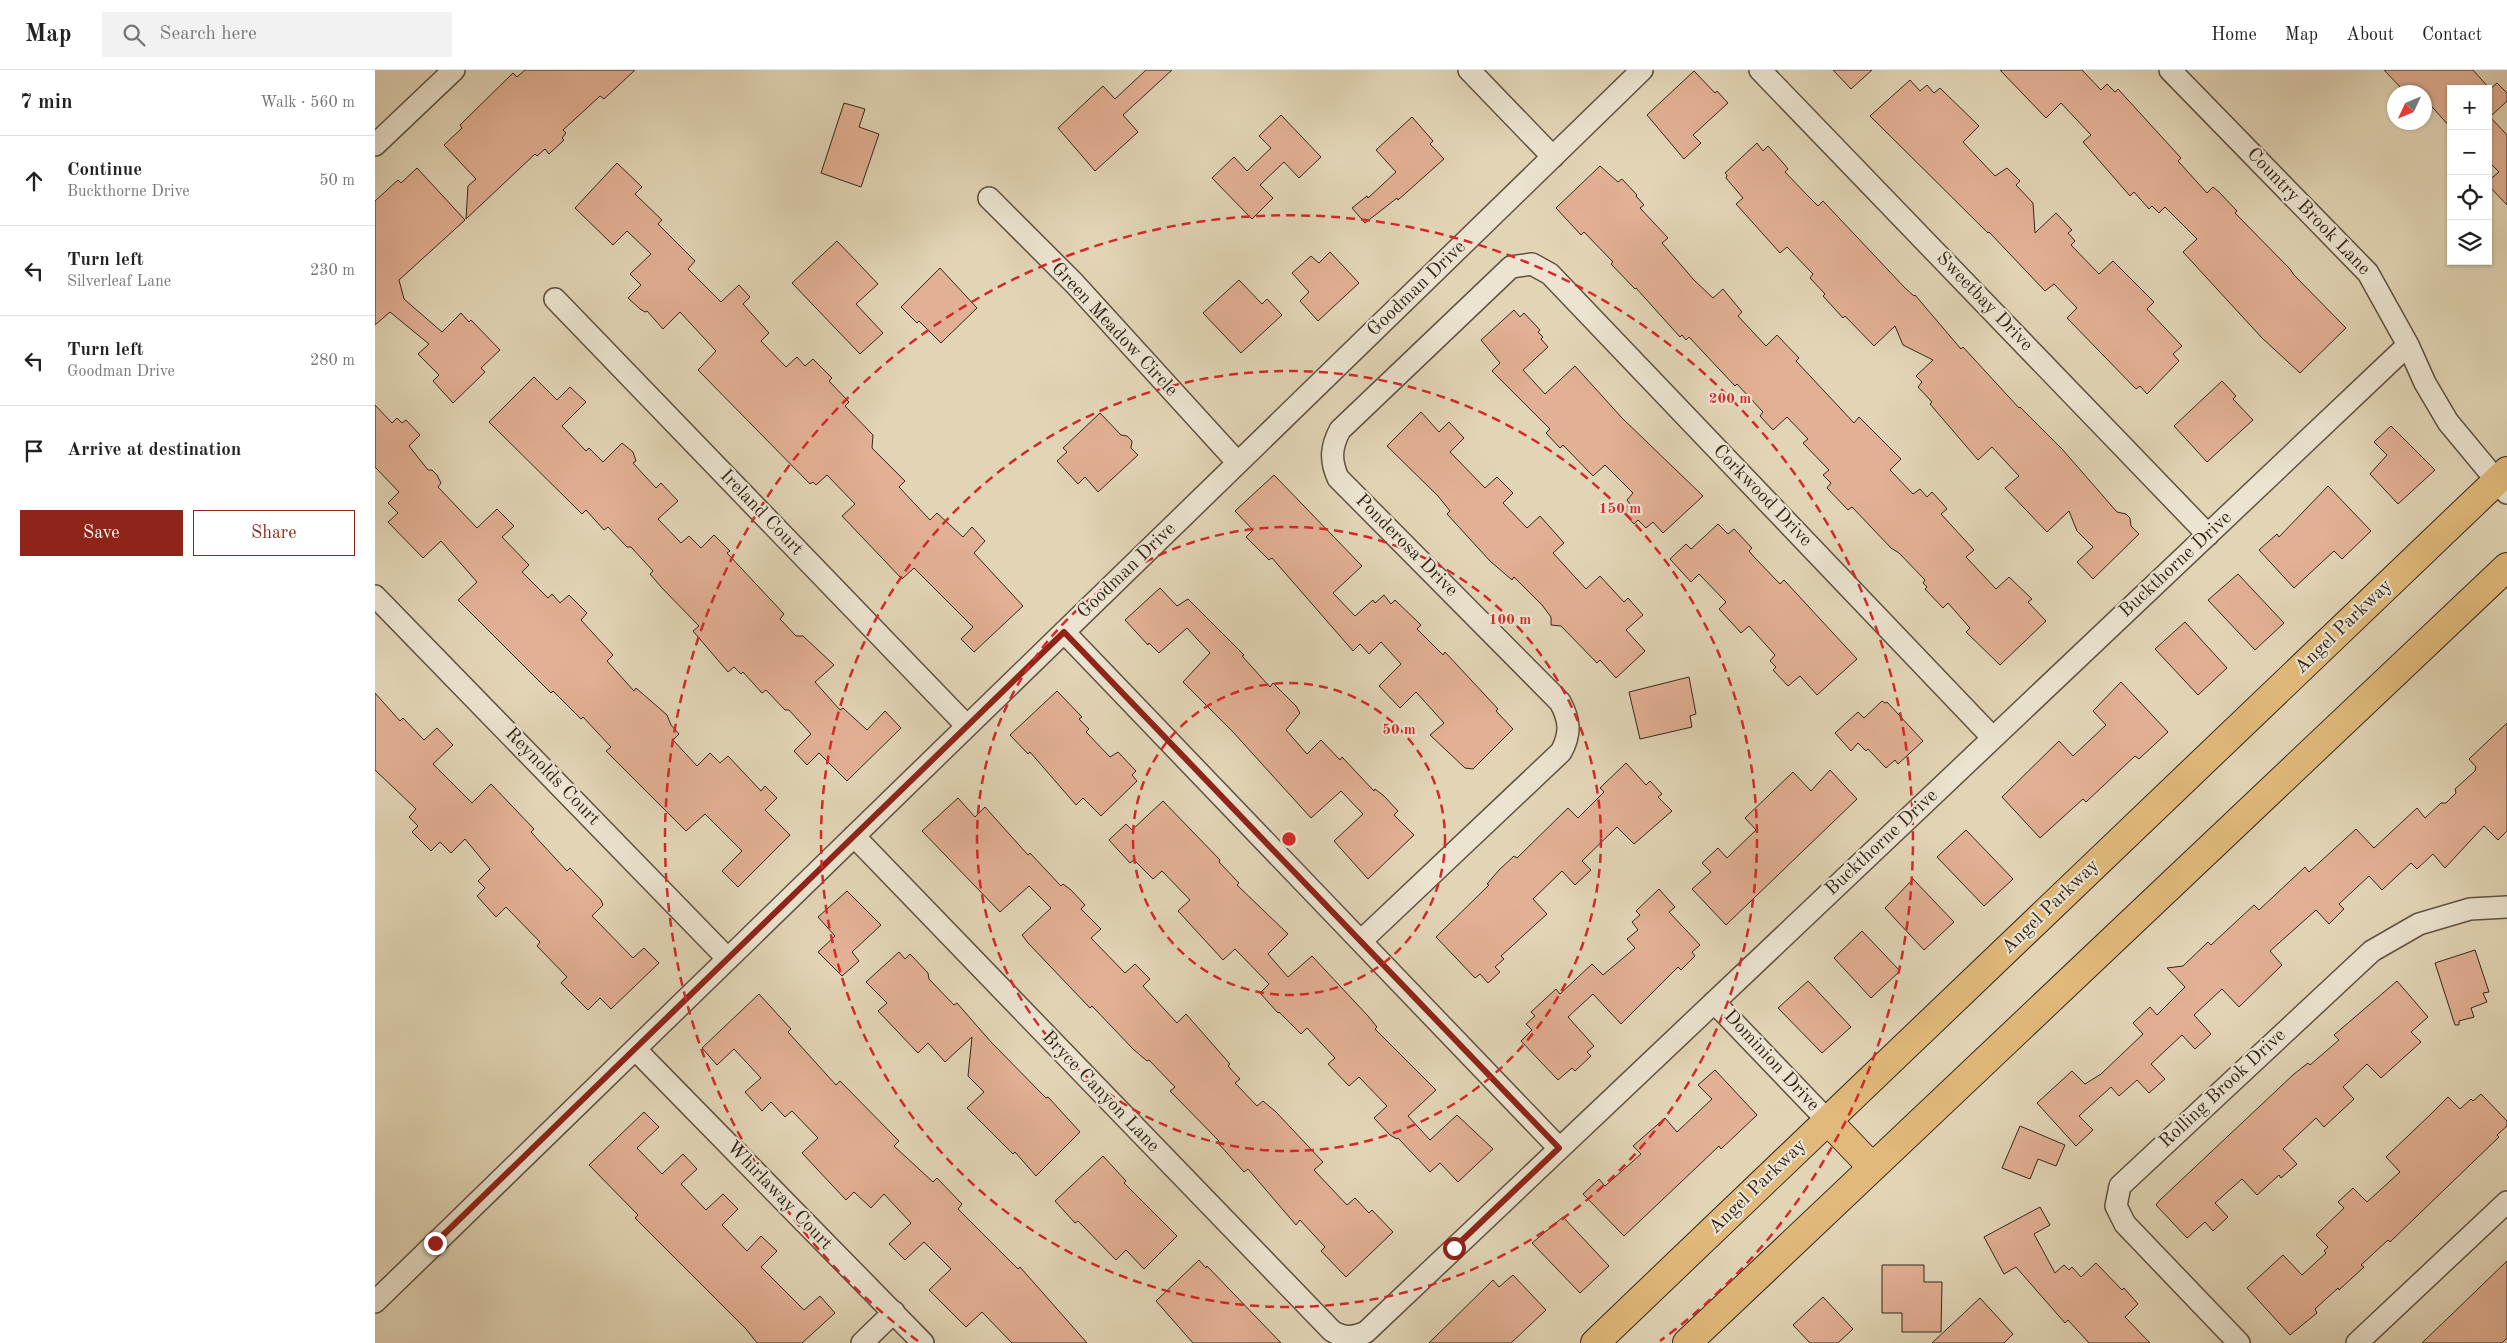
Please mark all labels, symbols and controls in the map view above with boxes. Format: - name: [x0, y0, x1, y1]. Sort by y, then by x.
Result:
- search box: [102, 12, 452, 57]
- icon: search: [120, 21, 148, 49]
- text: Map: [25, 23, 72, 47]
- text: Search here: [160, 25, 257, 44]
- text: Home: [2211, 26, 2257, 44]
- text: Map: [2285, 26, 2318, 44]
- text: About: [2346, 26, 2394, 44]
- text: Contact: [2422, 26, 2482, 44]
- north arrow: [2387, 85, 2432, 130]
- map controls: [2447, 85, 2492, 265]
- button: +: [2447, 85, 2492, 130]
- text: 7 min: [20, 92, 73, 113]
- text: Walk · 560 m: [260, 95, 355, 111]
- button: −: [2447, 130, 2492, 175]
- street label: Country Brook Lane: [2243, 145, 2373, 279]
- text: Continue: [67, 161, 142, 180]
- icon: ahead: [20, 167, 48, 195]
- text: 50 m: [319, 173, 355, 189]
- button: locate: [2447, 175, 2492, 220]
- text: Buckthorne Drive: [67, 184, 190, 200]
- button: layers: [2447, 220, 2492, 265]
- street label: Goodman Drive: [1364, 238, 1470, 340]
- street label: Sweetbay Drive: [1932, 249, 2036, 355]
- text: Turn left: [67, 251, 144, 270]
- icon: left: [20, 257, 48, 285]
- street label: Green Meadow Circle: [1047, 259, 1181, 401]
- text: 230 m: [310, 263, 355, 279]
- text: Silverleaf Lane: [67, 274, 171, 290]
- text: Turn left: [67, 341, 144, 360]
- icon: left: [20, 347, 48, 375]
- text: 280 m: [310, 353, 355, 369]
- text: Goodman Drive: [67, 364, 175, 380]
- text: 200 m: [1709, 392, 1751, 407]
- icon: arrive: [20, 437, 48, 465]
- text: Arrive at destination: [67, 441, 241, 460]
- street label: Corkwood Drive: [1709, 441, 1815, 551]
- street label: Ireland Court: [716, 467, 806, 559]
- street label: Ponderosa Drive: [1351, 491, 1461, 601]
- text: 150 m: [1599, 502, 1641, 517]
- street label: Buckthorne Drive: [2116, 508, 2236, 622]
- button: Save: [20, 510, 183, 556]
- button: Share: [193, 510, 355, 556]
- street label: Goodman Drive: [1074, 520, 1180, 622]
- street label: Angel Parkway: [2292, 576, 2396, 678]
- text: 100 m: [1489, 613, 1531, 628]
- text: 50 m: [1382, 723, 1416, 738]
- street label: Reynolds Court: [501, 725, 603, 829]
- street label: Buckthorne Drive: [1822, 786, 1942, 900]
- centre of rings: [1280, 830, 1298, 848]
- street label: Angel Parkway: [1999, 856, 2103, 958]
- street label: Dominion Drive: [1720, 1007, 1822, 1115]
- street label: Rolling Brook Drive: [2156, 1026, 2290, 1152]
- street label: Bryce Canyon Lane: [1038, 1028, 1162, 1156]
- street label: Angel Parkway: [1706, 1136, 1810, 1238]
- street label: Whirlaway Court: [723, 1138, 835, 1254]
- route end: [424, 1232, 447, 1255]
- route start: [1443, 1237, 1466, 1260]

